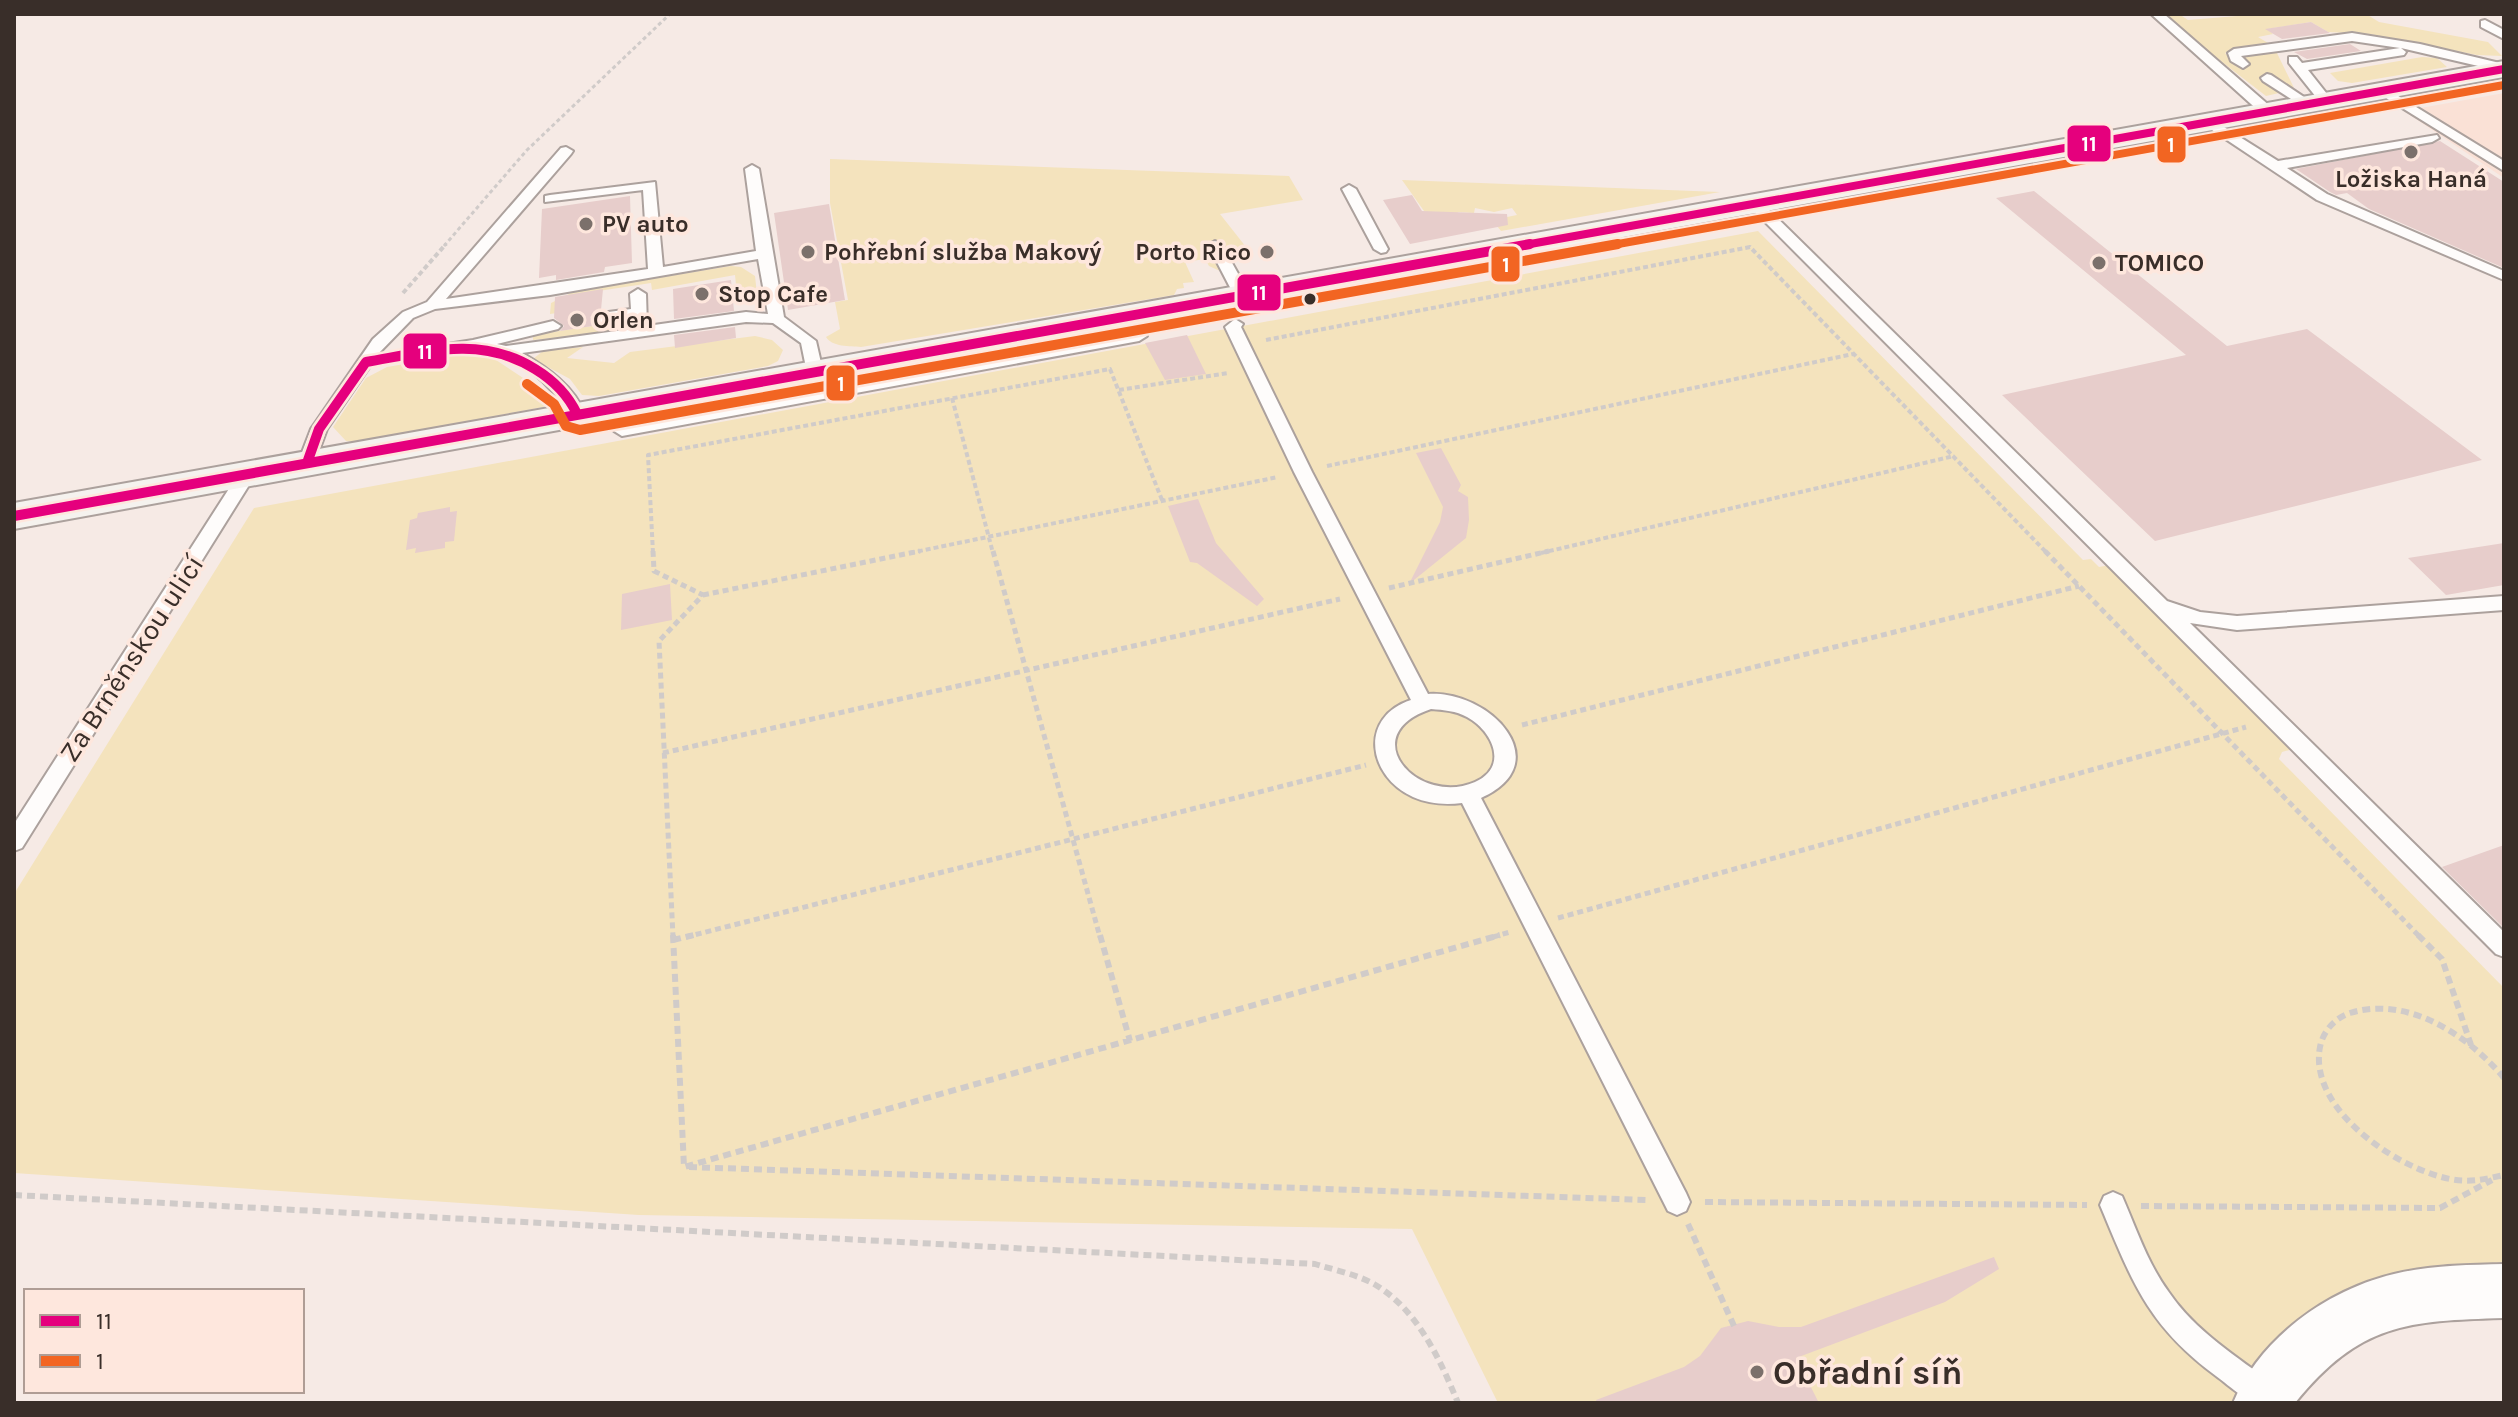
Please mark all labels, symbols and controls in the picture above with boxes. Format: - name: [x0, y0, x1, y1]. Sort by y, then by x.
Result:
- line badge: 11: [2066, 124, 2112, 163]
- line badge: 1: [2156, 125, 2187, 164]
- text: 11: [2081, 131, 2097, 157]
- text: 1: [2167, 132, 2175, 158]
- marker: Ložiska Haná: [2402, 143, 2420, 161]
- place label: Ložiska Haná: [2335, 165, 2487, 193]
- place label: PV auto: [602, 210, 689, 238]
- marker: PV auto: [577, 215, 595, 233]
- place label: Pohřební služba Makový: [824, 238, 1101, 266]
- place label: Porto Rico: [1135, 238, 1251, 266]
- marker: Pohřební služba Makový: [799, 243, 817, 261]
- marker: Porto Rico: [1258, 243, 1276, 261]
- line badge: 1: [1490, 245, 1521, 283]
- place label: TOMICO: [2115, 249, 2204, 277]
- text: 1: [1502, 252, 1510, 278]
- marker: TOMICO: [2090, 254, 2108, 272]
- line badge: 11: [1236, 273, 1282, 312]
- place label: Stop Cafe: [718, 280, 828, 308]
- text: 11: [1251, 280, 1267, 306]
- marker: Stop Cafe: [693, 285, 711, 303]
- unlabelled marker: [1302, 291, 1318, 307]
- place label: Orlen: [593, 306, 654, 334]
- marker: Orlen: [568, 311, 586, 329]
- line badge: 11: [402, 332, 448, 370]
- text: 11: [417, 339, 433, 365]
- line badge: 1: [825, 364, 856, 402]
- text: 1: [837, 371, 845, 397]
- street label: Za Brněnskou ulicí: [52, 548, 211, 768]
- legend: [24, 1289, 304, 1393]
- text: 11: [96, 1307, 112, 1335]
- text: 1: [96, 1347, 104, 1375]
- place label: Obřadní síň: [1773, 1353, 1962, 1393]
- marker: Obřadní síň: [1748, 1363, 1766, 1381]

